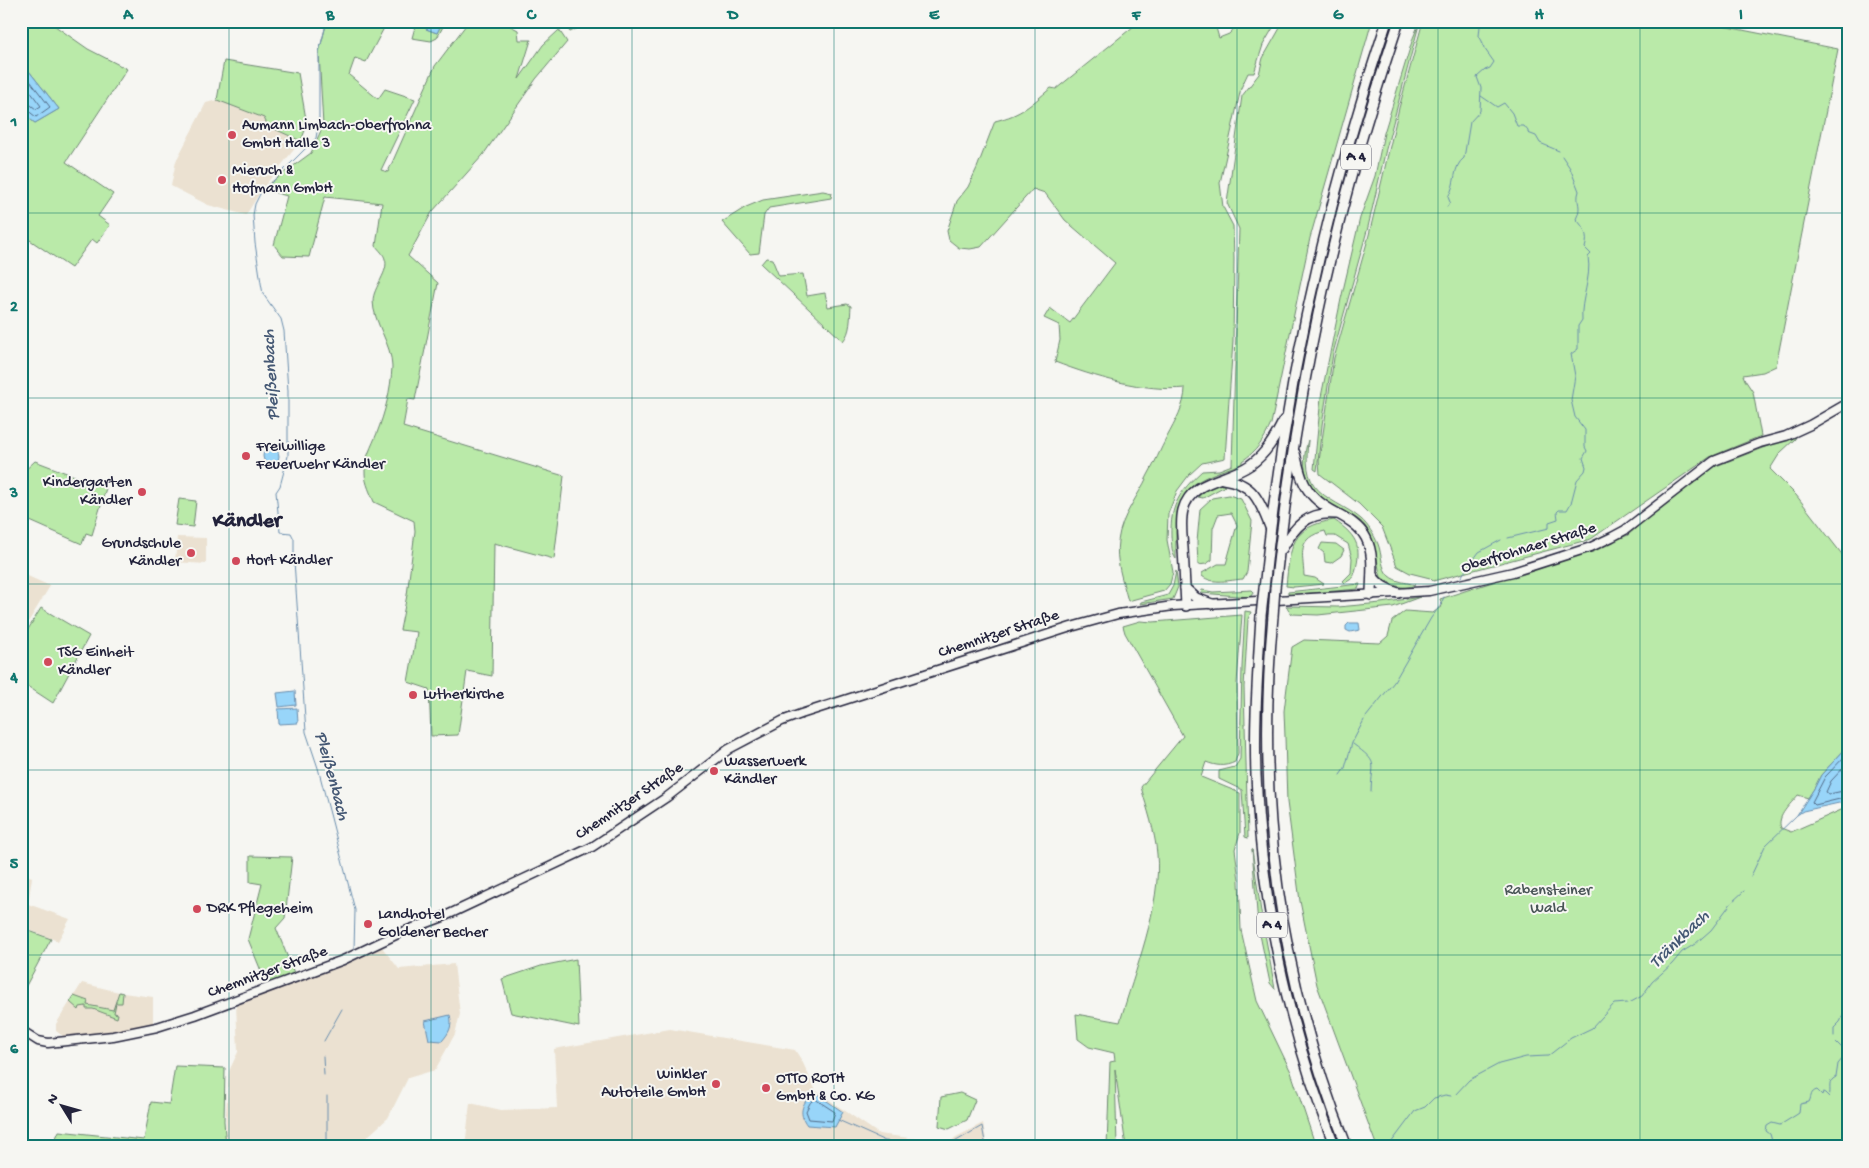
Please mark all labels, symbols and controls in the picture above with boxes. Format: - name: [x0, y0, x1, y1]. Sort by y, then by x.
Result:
- text: A: [122, 7, 134, 26]
- text: B: [325, 7, 335, 26]
- text: C: [526, 7, 537, 26]
- text: D: [726, 7, 739, 26]
- text: E: [929, 7, 940, 26]
- text: F: [1131, 7, 1142, 26]
- text: G: [1333, 7, 1344, 26]
- text: H: [1534, 7, 1544, 26]
- text: I: [1739, 7, 1743, 26]
- text: 1: [10, 114, 17, 133]
- place label: Aumann Limbach-Oberfrohna GmbH Halle 3: [242, 117, 432, 154]
- marker: Aumann Limbach-Oberfrohna GmbH Halle 3: [226, 129, 238, 141]
- road number: A 4: [1341, 144, 1371, 170]
- place label: Mieruch & Hofmann GmbH: [232, 162, 333, 199]
- marker: Mieruch & Hofmann GmbH: [216, 174, 228, 186]
- text: 2: [10, 299, 18, 318]
- water label: Pleißenbach: [259, 329, 285, 421]
- place label: Freiwillige Feuerwehr Kändler: [255, 438, 386, 475]
- marker: Freiwillige Feuerwehr Kändler: [240, 450, 252, 462]
- place label: Kindergarten Kändler: [43, 474, 133, 511]
- text: 3: [9, 485, 18, 504]
- marker: Kindergarten Kändler: [136, 486, 148, 498]
- district label: Kändler: [212, 510, 284, 535]
- street label: Oberfrohnaer Straße: [1459, 519, 1599, 579]
- place label: Grundschule Kändler: [102, 535, 182, 572]
- marker: Grundschule Kändler: [185, 547, 197, 559]
- place label: Hort Kändler: [246, 552, 333, 571]
- marker: Hort Kändler: [230, 555, 242, 567]
- street label: Chemnitzer Straße: [936, 606, 1062, 663]
- place label: TSG Einheit Kändler: [57, 644, 135, 681]
- marker: TSG Einheit Kändler: [42, 656, 54, 668]
- text: 4: [9, 670, 18, 689]
- place label: Lutherkirche: [423, 686, 505, 705]
- marker: Lutherkirche: [407, 689, 419, 701]
- water label: Pleißenbach: [309, 729, 353, 823]
- place label: Wasserwerk Kändler: [724, 753, 808, 790]
- street label: Chemnitzer Straße: [573, 759, 688, 845]
- marker: Wasserwerk Kändler: [708, 765, 720, 777]
- text: 5: [10, 856, 19, 875]
- park label: Rabensteiner Wald: [1504, 882, 1593, 919]
- place label: DRK Pflegeheim: [206, 900, 314, 919]
- marker: DRK Pflegeheim: [191, 903, 203, 915]
- place label: Landhotel Goldener Becher: [378, 906, 489, 943]
- water label: Tränkbach: [1646, 906, 1715, 974]
- road number: A 4: [1257, 912, 1287, 938]
- marker: Landhotel Goldener Becher: [362, 918, 374, 930]
- street label: Chemnitzer Straße: [206, 942, 331, 1003]
- text: 6: [10, 1041, 19, 1060]
- place label: Winkler Autoteile GmbH: [601, 1066, 707, 1103]
- place label: OTTO ROTH GmbH & Co. KG: [776, 1070, 876, 1107]
- marker: Winkler Autoteile GmbH: [710, 1078, 722, 1090]
- north arrow: [38, 1080, 88, 1130]
- marker: OTTO ROTH GmbH & Co. KG: [760, 1082, 772, 1094]
- text: N: [44, 1091, 63, 1108]

